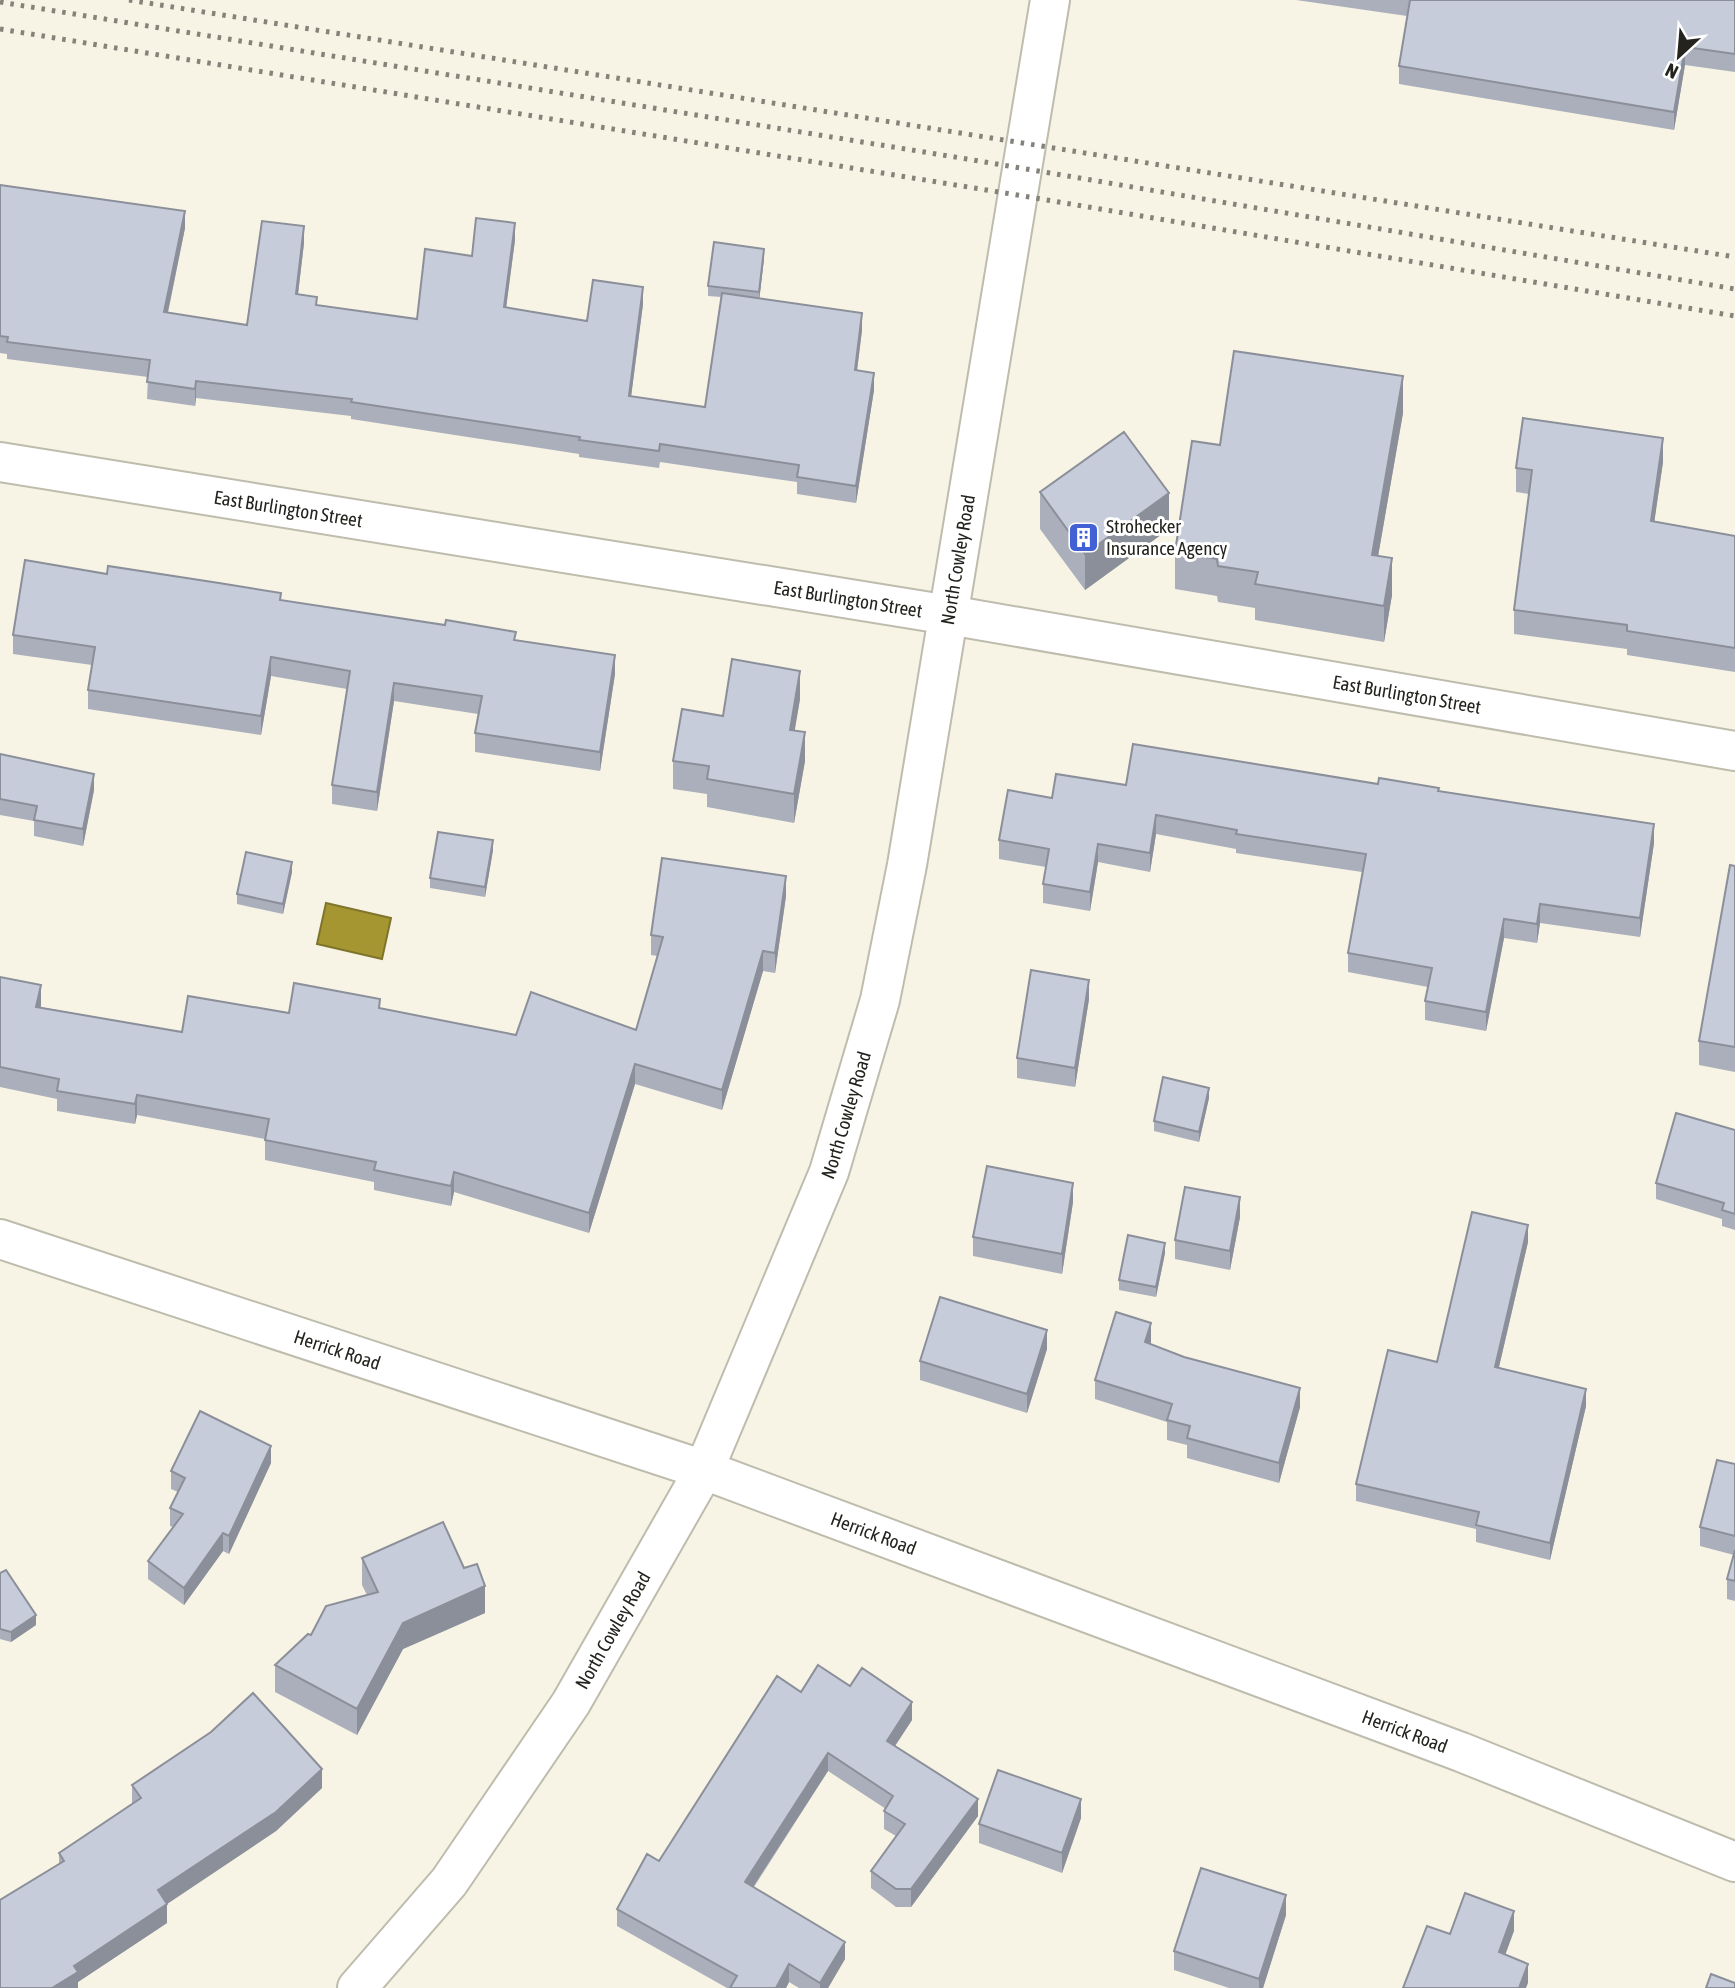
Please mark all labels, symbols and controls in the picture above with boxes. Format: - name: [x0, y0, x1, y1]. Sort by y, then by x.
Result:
- north arrow: [1644, 21, 1714, 91]
- text: N: [1662, 59, 1681, 84]
- street label: East Burlington Street: [212, 486, 364, 531]
- street label: North Cowley Road: [936, 493, 979, 626]
- place label: Strohecker Insurance Agency: [1106, 515, 1227, 559]
- building icon: Strohecker Insurance Agency: [1066, 520, 1100, 554]
- street label: East Burlington Street: [772, 576, 924, 622]
- street label: East Burlington Street: [1331, 671, 1483, 718]
- street label: North Cowley Road: [816, 1049, 875, 1182]
- street label: Herrick Road: [291, 1325, 383, 1374]
- street label: Herrick Road: [828, 1507, 920, 1559]
- street label: North Cowley Road: [570, 1567, 655, 1693]
- street label: Herrick Road: [1359, 1705, 1451, 1757]

